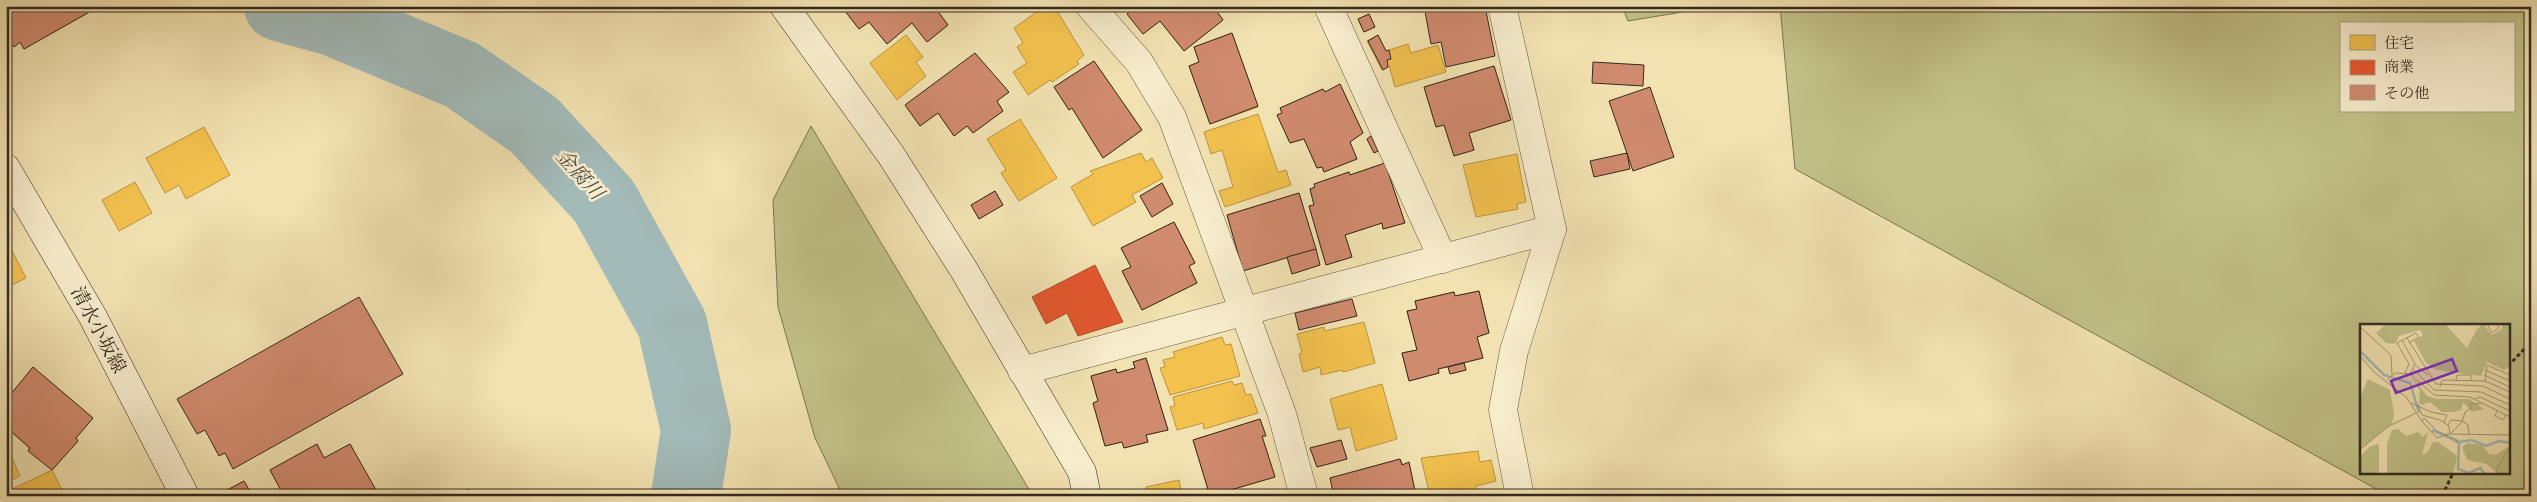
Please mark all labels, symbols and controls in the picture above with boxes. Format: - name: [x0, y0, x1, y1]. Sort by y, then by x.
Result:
- legend: [2340, 22, 2514, 112]
- text: 住宅: [2384, 34, 2414, 53]
- text: 商業: [2384, 58, 2414, 77]
- text: その他: [2384, 84, 2429, 103]
- water label: 金腐川: [550, 144, 610, 207]
- street label: 清水小坂線: [66, 283, 130, 377]
- inset map: [2360, 324, 2510, 474]

